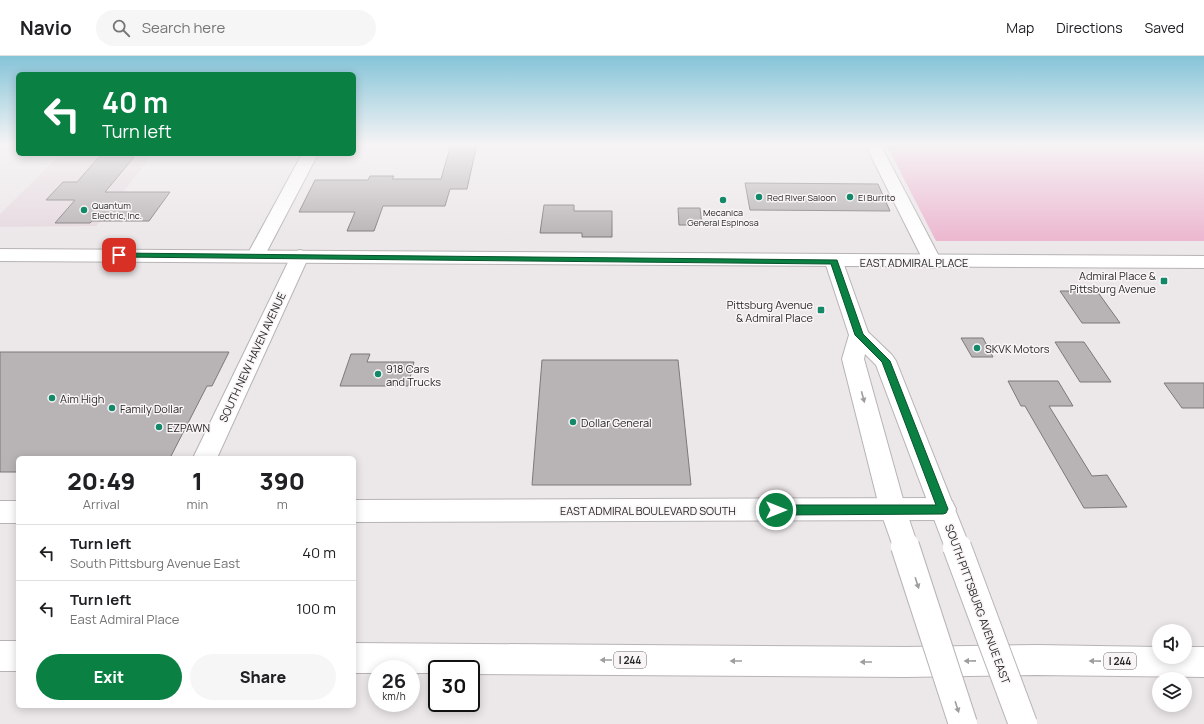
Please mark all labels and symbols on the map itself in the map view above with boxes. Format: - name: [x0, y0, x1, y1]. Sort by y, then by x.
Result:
- place label: Red River Saloon: [767, 191, 836, 204]
- place label: El Burrito: [858, 191, 895, 204]
- marker: Red River Saloon: [754, 192, 764, 202]
- marker: El Burrito: [845, 192, 855, 202]
- marker: Mecanica General Espinosa: [718, 195, 728, 205]
- place label: Quantum Electric, Inc.: [92, 199, 142, 222]
- marker: Quantum Electric, Inc.: [79, 205, 89, 215]
- place label: Mecanica General Espinosa: [687, 206, 759, 229]
- pin: [102, 238, 136, 272]
- street label: EAST ADMIRAL PLACE: [860, 255, 968, 270]
- place label: Admiral Place & Pittsburg Avenue: [1070, 268, 1157, 296]
- marker: Admiral Place & Pittsburg Avenue: [1159, 276, 1169, 286]
- street label: SOUTH NEW HAVEN AVENUE: [215, 289, 289, 425]
- place label: Pittsburg Avenue & Admiral Place: [727, 297, 814, 325]
- marker: Pittsburg Avenue & Admiral Place: [816, 305, 826, 315]
- place label: SKVK Motors: [985, 341, 1050, 356]
- marker: SKVK Motors: [972, 343, 982, 353]
- place label: 918 Cars and Trucks: [386, 361, 441, 389]
- marker: 918 Cars and Trucks: [373, 369, 383, 379]
- place label: Aim High: [60, 391, 104, 406]
- one-way arrow: [860, 391, 866, 403]
- marker: Aim High: [47, 393, 57, 403]
- place label: Family Dollar: [120, 401, 183, 416]
- marker: Family Dollar: [107, 403, 117, 413]
- place label: Dollar General: [581, 415, 652, 430]
- marker: Dollar General: [568, 417, 578, 427]
- place label: EZPAWN: [167, 420, 210, 435]
- marker: EZPAWN: [154, 422, 164, 432]
- position arrow: [755, 489, 797, 531]
- street label: EAST ADMIRAL BOULEVARD SOUTH: [560, 503, 736, 518]
- street label: SOUTH PITTSBURG AVENUE EAST: [942, 522, 1014, 686]
- one-way arrow: [914, 578, 920, 590]
- road number: I 244: [614, 652, 646, 668]
- road number: I 244: [1104, 653, 1136, 669]
- one-way arrow: [599, 657, 612, 663]
- one-way arrow: [729, 658, 742, 664]
- one-way arrow: [963, 658, 976, 664]
- one-way arrow: [1088, 658, 1101, 664]
- one-way arrow: [859, 659, 872, 665]
- speed limit sign: 30: [428, 660, 480, 712]
- one-way arrow: [954, 701, 960, 713]

